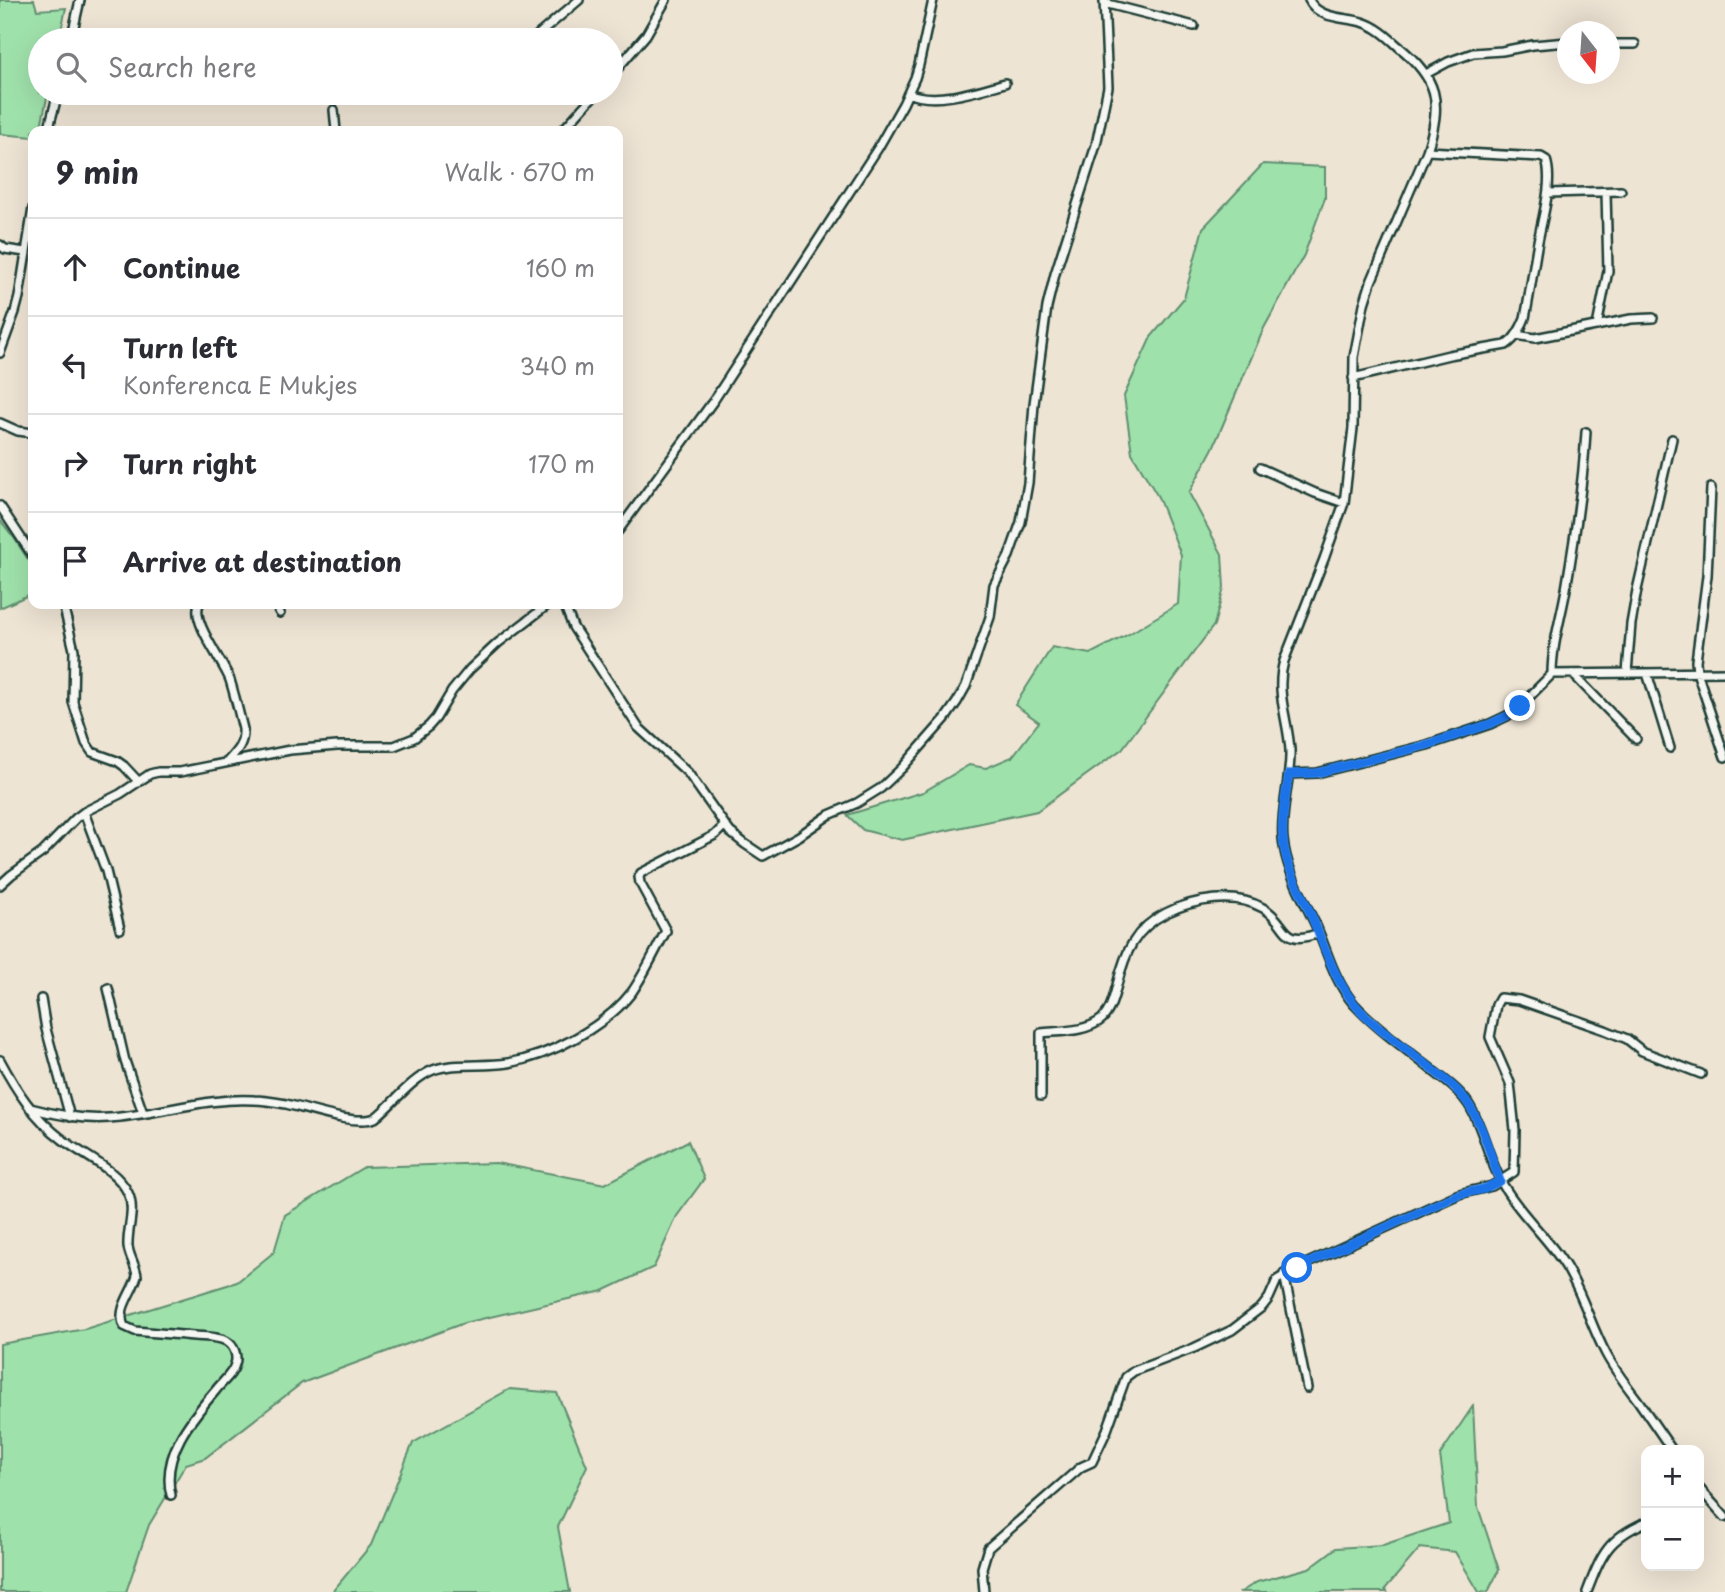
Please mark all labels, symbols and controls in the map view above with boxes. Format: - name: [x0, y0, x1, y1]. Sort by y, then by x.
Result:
- north arrow: [1557, 21, 1620, 84]
- search box: [28, 28, 623, 105]
- text: Search here: [108, 47, 257, 86]
- icon: search: [52, 48, 90, 86]
- text: 9 min: [56, 149, 139, 194]
- text: Walk · 670 m: [444, 154, 595, 189]
- icon: ahead: [56, 248, 94, 286]
- text: Continue: [123, 248, 240, 287]
- text: 160 m: [526, 250, 595, 285]
- text: Turn left: [123, 328, 238, 367]
- icon: left: [56, 346, 94, 384]
- text: 340 m: [520, 348, 595, 383]
- text: Konferenca E Mukjes: [123, 367, 357, 402]
- icon: right: [56, 444, 94, 482]
- text: Turn right: [123, 444, 257, 483]
- text: 170 m: [528, 446, 595, 481]
- icon: arrive: [56, 542, 94, 580]
- text: Arrive at destination: [123, 542, 402, 581]
- route end: [1504, 690, 1535, 721]
- route start: [1281, 1252, 1312, 1283]
- map controls: [1641, 1445, 1704, 1571]
- button: +: [1641, 1445, 1704, 1508]
- button: −: [1641, 1508, 1704, 1571]

